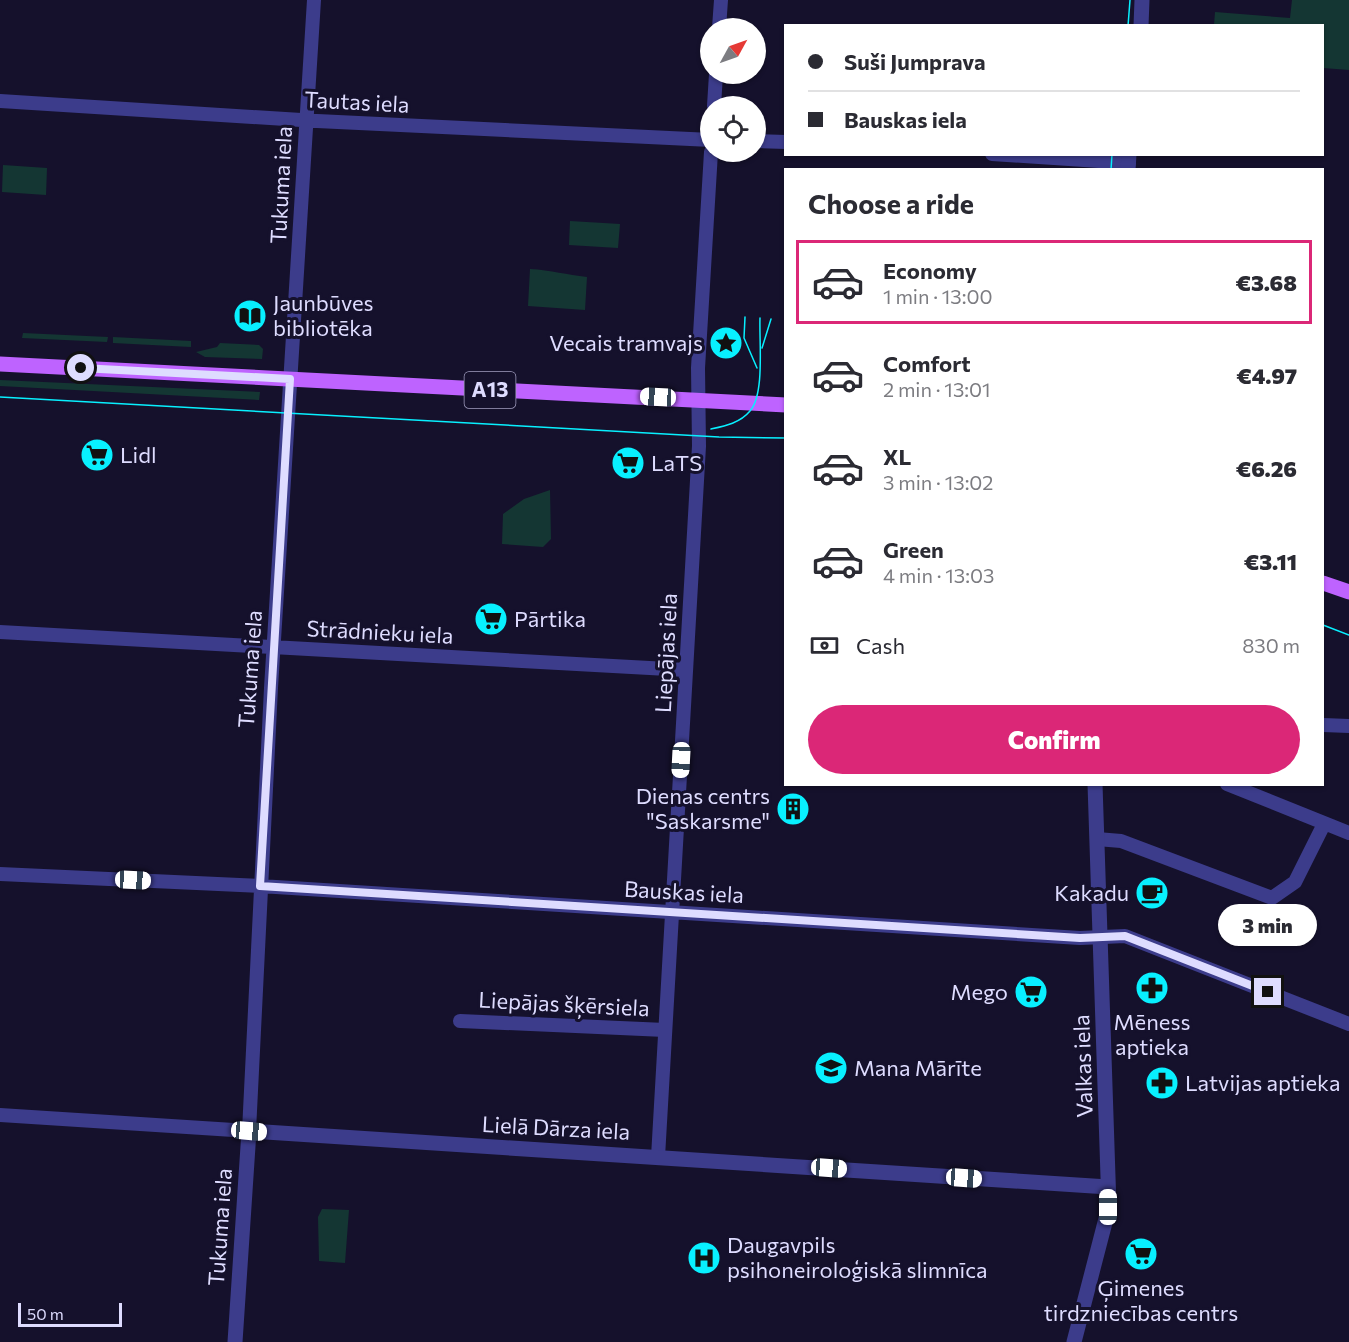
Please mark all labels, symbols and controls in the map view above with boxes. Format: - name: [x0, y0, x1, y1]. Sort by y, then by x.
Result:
- north arrow: [700, 18, 766, 84]
- map controls: [700, 18, 766, 162]
- text: Suši Jumprava: [844, 48, 986, 75]
- street label: Tautas iela: [304, 85, 410, 118]
- button: locate: [700, 96, 766, 162]
- text: Bauskas iela: [844, 106, 967, 133]
- street label: Tukuma iela: [264, 125, 297, 245]
- text: Choose a ride: [808, 187, 974, 220]
- icon: car: [811, 255, 865, 309]
- text: Economy: [883, 257, 977, 284]
- text: €3.68: [1235, 269, 1297, 296]
- text: 1 min · 13:00: [883, 284, 993, 308]
- place label: Jaunbūves bibliotēka: [273, 289, 374, 341]
- library icon: Jaunbūves bibliotēka: [232, 298, 268, 334]
- place icon: Vecais tramvajs: [708, 325, 744, 361]
- place label: Vecais tramvajs: [549, 329, 703, 356]
- icon: car: [811, 348, 865, 402]
- text: Comfort: [883, 350, 971, 377]
- route start: [67, 354, 94, 381]
- text: €4.97: [1236, 362, 1297, 389]
- road number: A13: [464, 372, 516, 408]
- text: 2 min · 13:01: [883, 377, 991, 401]
- car: [640, 387, 676, 407]
- supermarket icon: Lidl: [79, 437, 115, 473]
- place label: Lidl: [120, 441, 157, 468]
- icon: car: [811, 441, 865, 495]
- text: XL: [883, 443, 911, 470]
- supermarket icon: LaTS: [610, 445, 646, 481]
- place label: LaTS: [651, 449, 702, 476]
- text: €6.26: [1236, 455, 1297, 482]
- text: 3 min · 13:02: [883, 470, 993, 494]
- icon: car: [811, 534, 865, 588]
- text: Green: [883, 536, 944, 563]
- text: €3.11: [1244, 548, 1297, 575]
- text: 4 min · 13:03: [883, 563, 994, 587]
- street label: Liepājas iela: [649, 592, 682, 714]
- supermarket icon: Pārtika: [473, 601, 509, 637]
- place label: Pārtika: [514, 605, 586, 632]
- street label: Tukuma iela: [232, 609, 267, 729]
- street label: Strādnieku iela: [306, 614, 454, 649]
- icon: cash: [808, 629, 841, 662]
- text: Cash: [856, 632, 905, 659]
- text: 830 m: [1242, 633, 1300, 657]
- button: Confirm: [808, 705, 1300, 774]
- car: [671, 742, 691, 778]
- place label: Dienas centrs "Saskarsme": [636, 782, 770, 834]
- building icon: Dienas centrs "Saskarsme": [775, 791, 811, 827]
- car: [115, 870, 151, 890]
- street label: Bauskas iela: [623, 875, 745, 908]
- cafe icon: Kakadu: [1134, 875, 1170, 911]
- place label: Kakadu: [1054, 879, 1129, 906]
- callout: 3 min: [1218, 905, 1318, 947]
- text: 3 min: [1242, 913, 1293, 937]
- pharmacy icon: Mēness aptieka: [1134, 970, 1170, 1006]
- supermarket icon: Mego: [1013, 974, 1049, 1010]
- place label: Mego: [951, 978, 1008, 1005]
- route end: [1254, 978, 1281, 1005]
- street label: Liepājas šķērsiela: [478, 986, 650, 1022]
- place label: Mēness aptieka: [1114, 1008, 1190, 1060]
- street label: Valkas iela: [1067, 1014, 1098, 1118]
- school or university icon: Mana Mārīte: [813, 1050, 849, 1086]
- place label: Mana Mārīte: [854, 1054, 982, 1081]
- pharmacy icon: Latvijas aptieka: [1144, 1065, 1180, 1101]
- place label: Latvijas aptieka: [1185, 1069, 1340, 1096]
- street label: Lielā Dārza iela: [481, 1110, 631, 1145]
- car: [230, 1120, 268, 1142]
- car: [810, 1158, 848, 1178]
- street label: Tukuma iela: [202, 1167, 237, 1287]
- car: [945, 1168, 983, 1188]
- car: [1099, 1189, 1117, 1225]
- place label: Daugavpils psihoneiroloģiskā slimnīca: [727, 1231, 988, 1283]
- supermarket icon: Ģimenes tirdzniecības centrs: [1123, 1236, 1159, 1272]
- hospital icon: Daugavpils psihoneiroloģiskā slimnīca: [686, 1240, 722, 1276]
- place label: Ģimenes tirdzniecības centrs: [1044, 1274, 1238, 1326]
- scale bar: [18, 1300, 122, 1328]
- text: 50 m: [27, 1304, 64, 1323]

